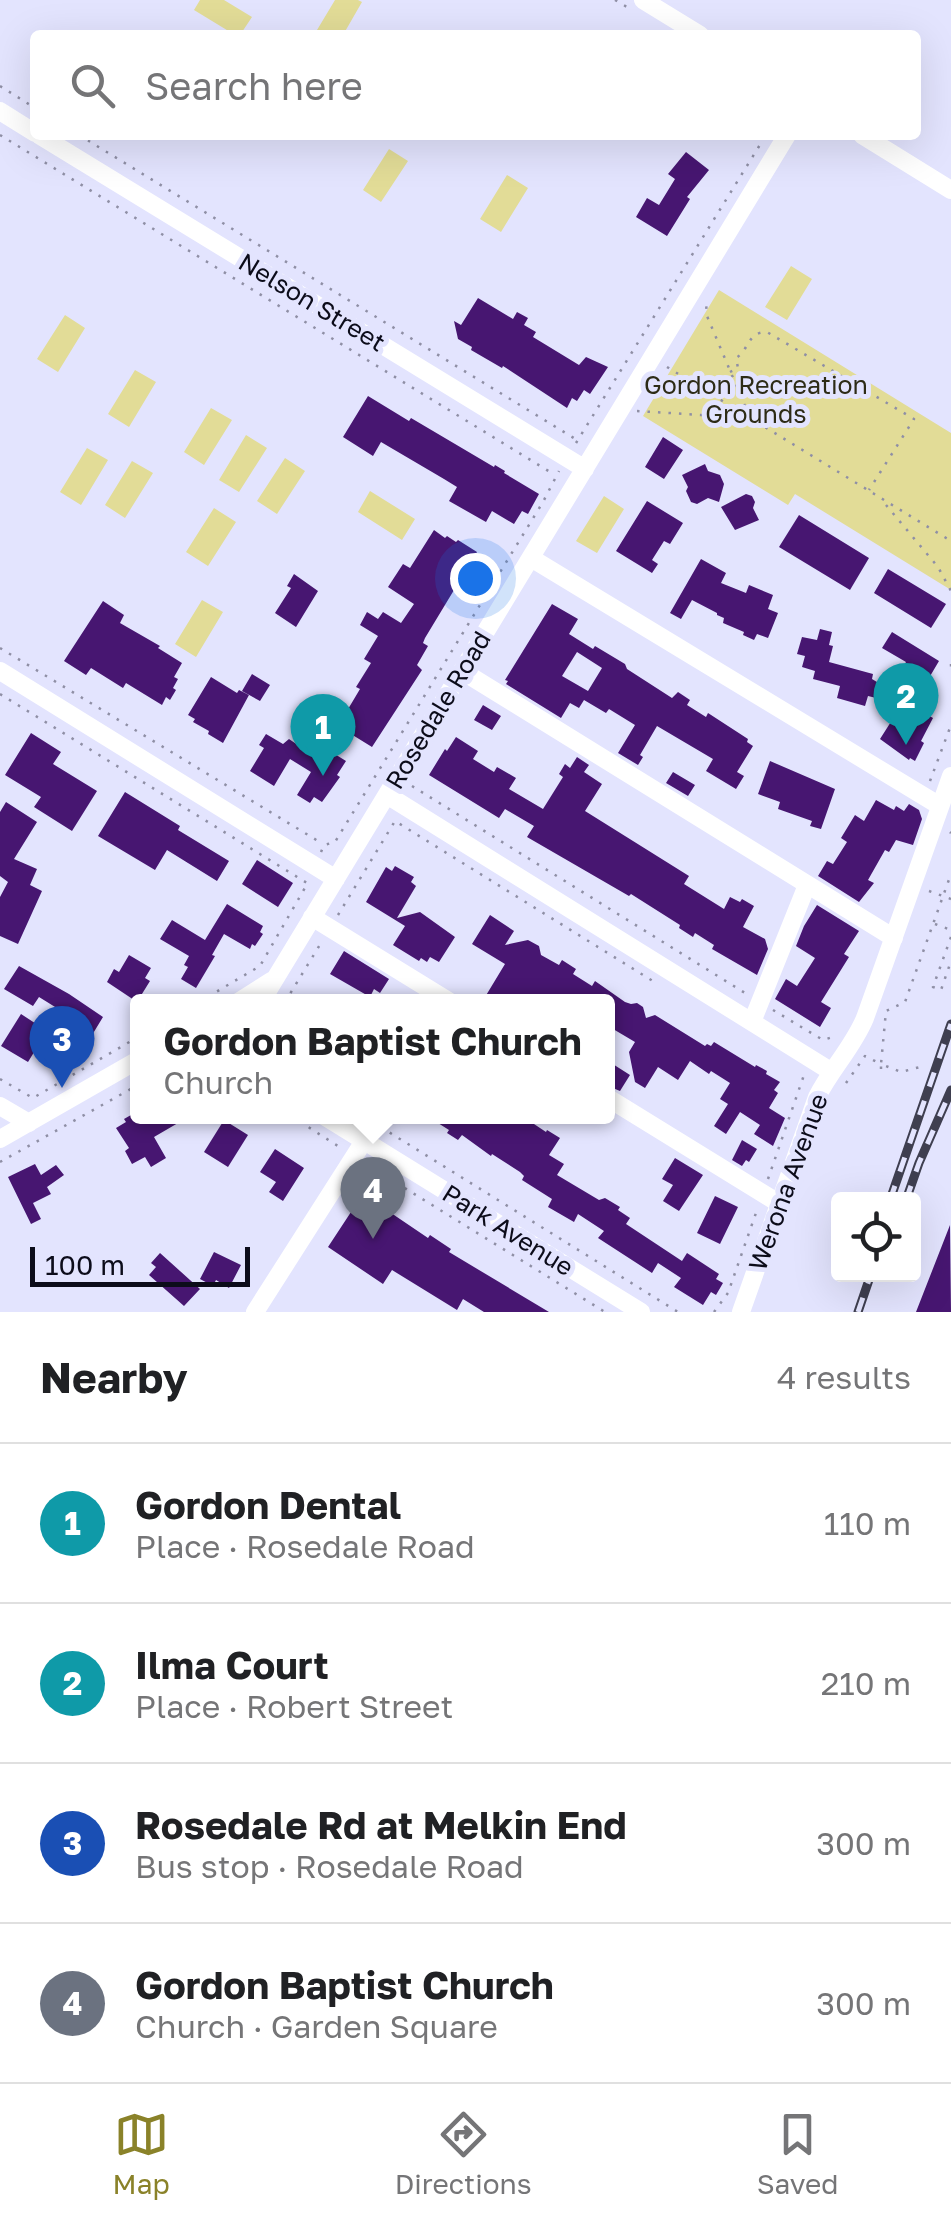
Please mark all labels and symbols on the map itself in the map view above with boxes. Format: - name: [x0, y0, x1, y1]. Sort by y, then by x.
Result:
- street label: Nelson Street: [233, 246, 391, 357]
- park label: Gordon Recreation Grounds: [644, 369, 868, 429]
- your location: [450, 553, 501, 604]
- street label: Rosedale Road: [378, 625, 497, 794]
- pin: 2: [874, 662, 938, 745]
- pin: 1: [290, 694, 356, 776]
- pin: 3: [30, 1006, 94, 1088]
- street label: Werona Avenue: [741, 1089, 834, 1275]
- pin: 4: [340, 1156, 406, 1239]
- street label: Park Avenue: [437, 1177, 580, 1282]
- scale bar: [30, 1242, 250, 1286]

